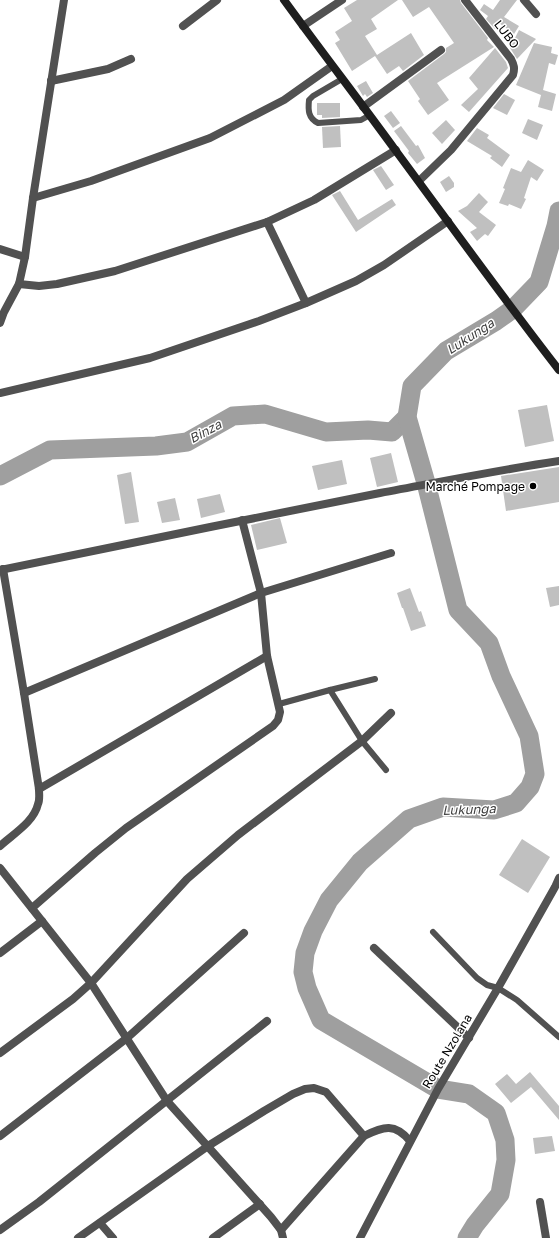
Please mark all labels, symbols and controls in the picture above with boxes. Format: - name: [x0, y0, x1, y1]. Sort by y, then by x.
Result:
- street label: LUBO: [491, 17, 523, 51]
- water label: Lukunga: [443, 314, 497, 357]
- water label: Binza: [186, 416, 224, 446]
- place label: Marché Pompage: [425, 479, 525, 494]
- marker: Marché Pompage: [528, 481, 538, 491]
- water label: Lukunga: [442, 800, 497, 818]
- street label: Route Nzolana: [419, 1011, 475, 1091]

